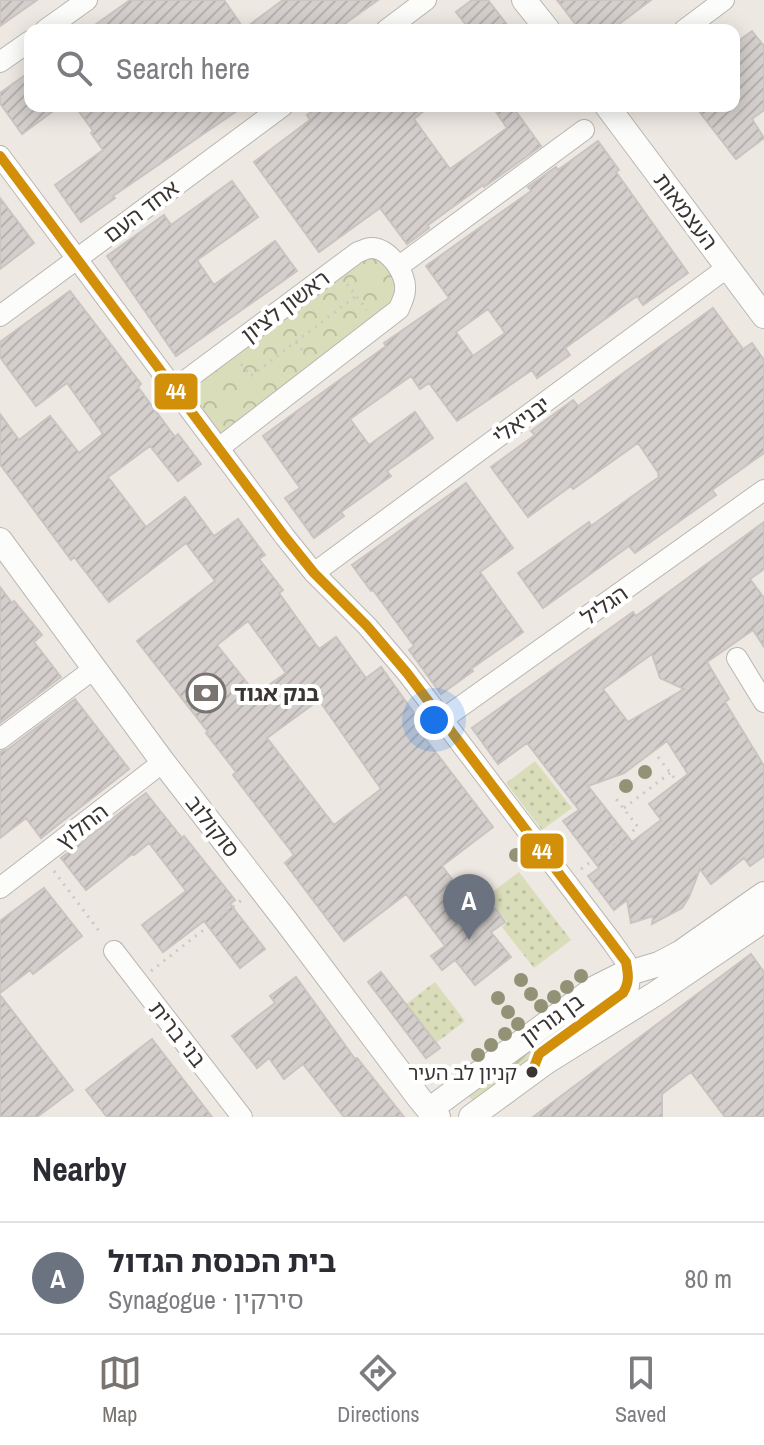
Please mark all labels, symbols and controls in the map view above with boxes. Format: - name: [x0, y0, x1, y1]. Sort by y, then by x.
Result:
- search box: [24, 24, 740, 112]
- icon: search: [52, 46, 96, 90]
- text: Search here: [116, 48, 250, 88]
- street label: העצמאות: [647, 166, 725, 256]
- street label: אחד העם: [97, 173, 185, 249]
- street label: ראשון לציון: [235, 263, 335, 349]
- line badge: 44: [153, 372, 199, 411]
- text: 44: [166, 376, 186, 406]
- street label: יבניאלי: [486, 389, 556, 451]
- street label: הגליל: [574, 578, 634, 632]
- bank icon: בנק אגוד: [185, 672, 227, 714]
- place label: בנק אגוד: [234, 678, 319, 708]
- your location: [414, 700, 454, 740]
- street label: סוקולוב: [179, 788, 247, 864]
- street label: החלוץ: [50, 796, 114, 856]
- line badge: 44: [519, 832, 565, 870]
- text: 44: [532, 836, 552, 866]
- pin: A: [443, 874, 495, 940]
- street label: בן גוריון: [514, 986, 590, 1052]
- street label: בני ברית: [143, 995, 213, 1073]
- place label: קניון לב העיר: [408, 1059, 517, 1086]
- marker: קניון לב העיר: [524, 1064, 540, 1080]
- text: Nearby: [32, 1146, 127, 1192]
- text: בית הכנסת הגדול: [108, 1241, 336, 1281]
- text: A: [50, 1261, 66, 1296]
- text: 80 m: [685, 1261, 732, 1296]
- text: Synagogue · סירקין: [108, 1282, 304, 1317]
- tab: Map: [98, 1351, 142, 1429]
- tab: Directions: [337, 1351, 420, 1429]
- tab: Saved: [615, 1351, 666, 1429]

